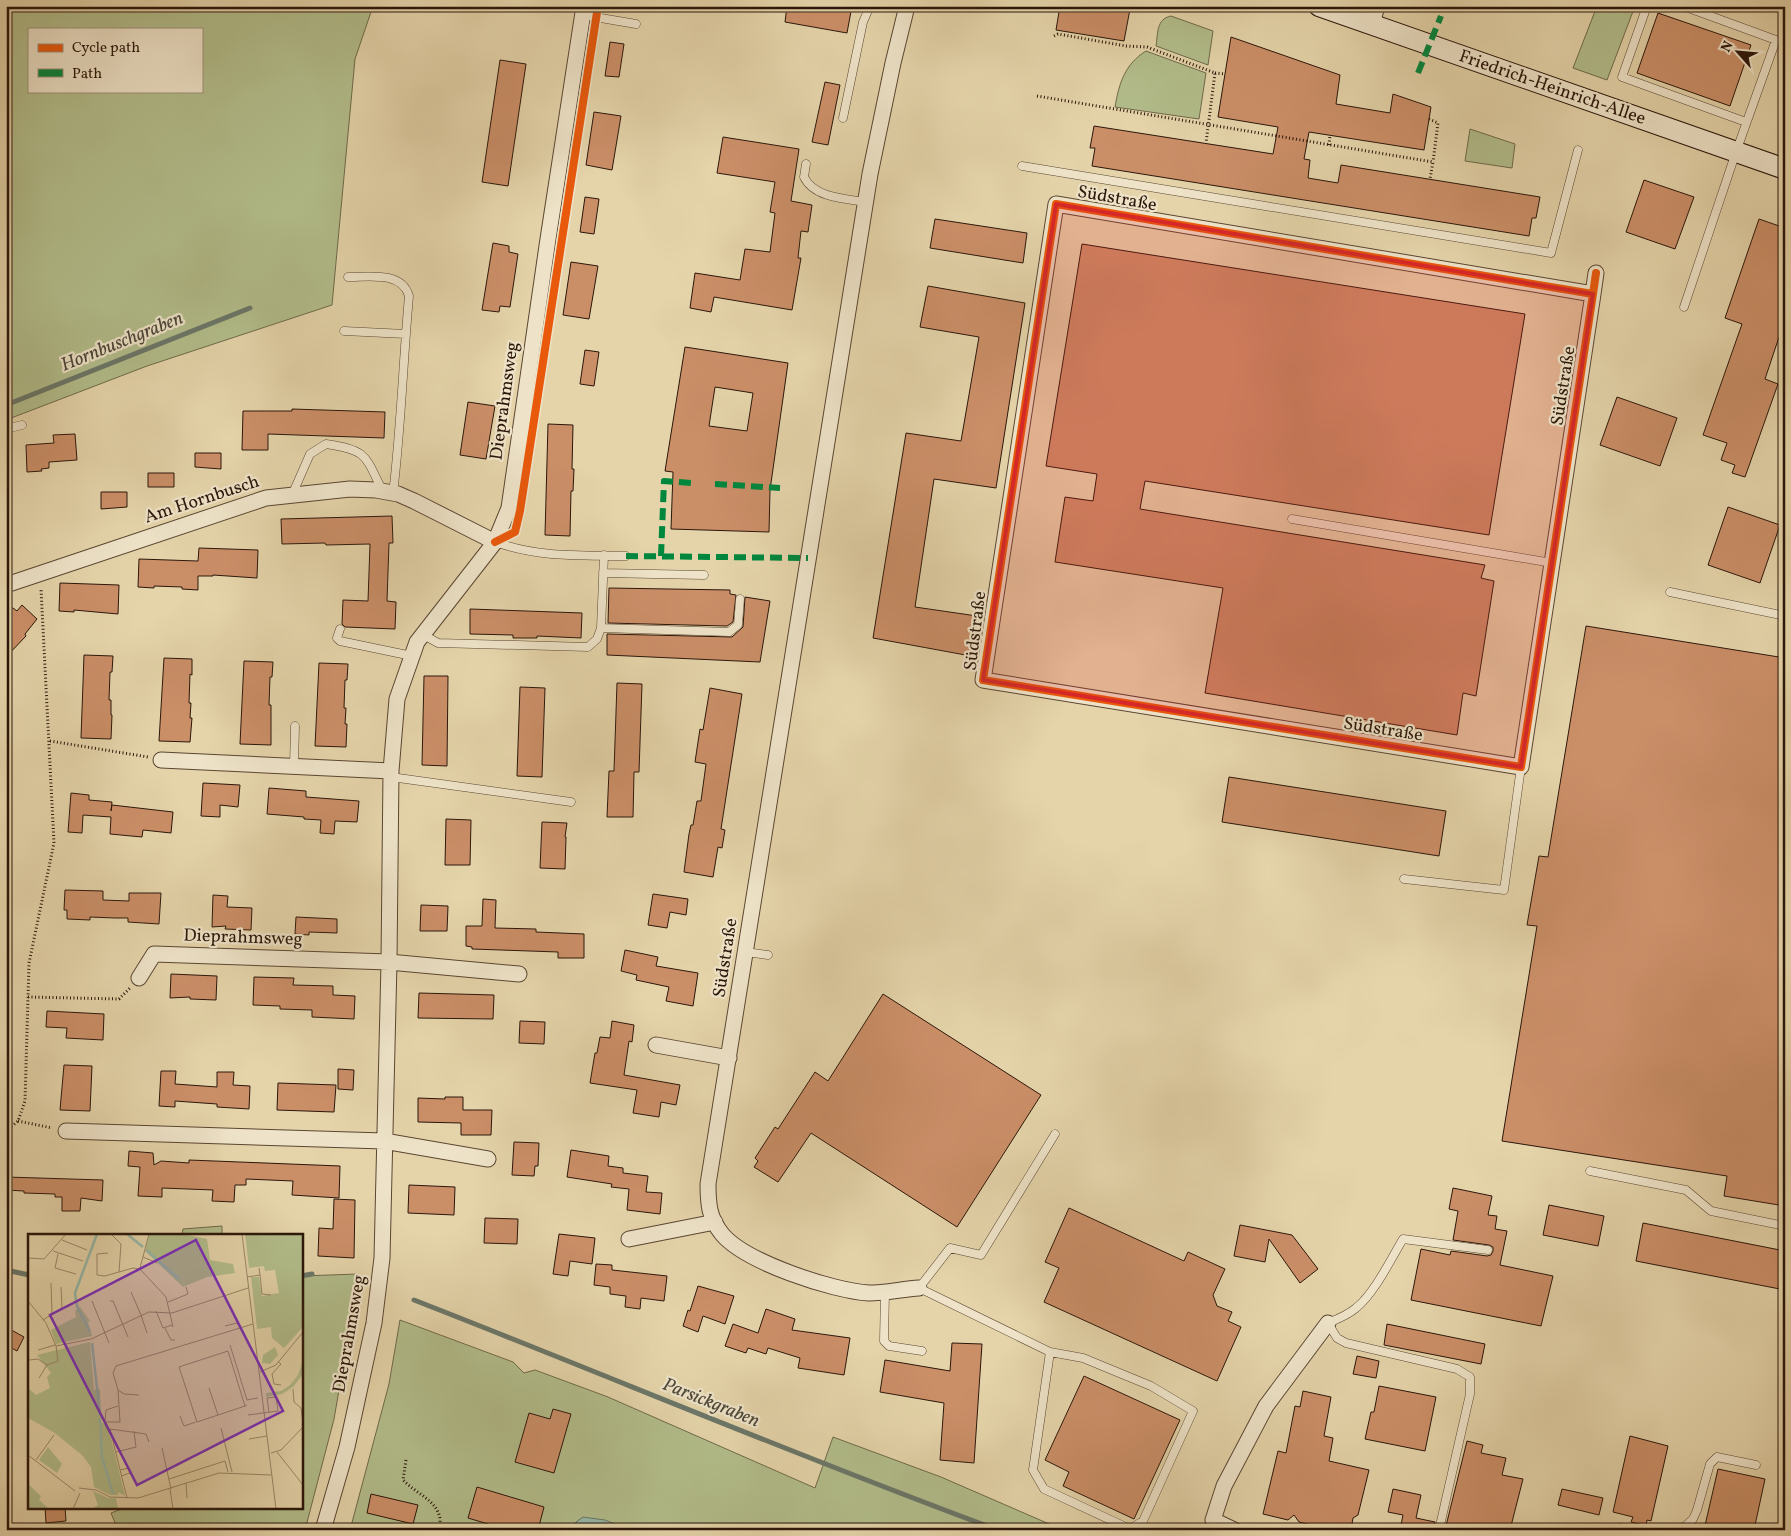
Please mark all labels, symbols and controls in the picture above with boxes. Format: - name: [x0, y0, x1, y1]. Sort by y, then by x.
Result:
- legend: [28, 28, 202, 92]
- north arrow: [1714, 28, 1764, 78]
- text: Cycle path: [72, 38, 140, 59]
- text: N: [1717, 38, 1739, 56]
- street label: Friedrich-Heinrich-Allee: [1455, 44, 1649, 132]
- text: Path: [72, 64, 102, 85]
- street label: Südstraße: [1075, 180, 1159, 218]
- water label: Hornbuschgraben: [57, 306, 187, 378]
- street label: Dieprahmsweg: [484, 340, 526, 462]
- street label: Südstraße: [1545, 344, 1583, 428]
- street label: Am Hornbusch: [141, 470, 263, 530]
- street label: Südstraße: [959, 590, 993, 672]
- street label: Südstraße: [1341, 711, 1425, 749]
- street label: Südstraße: [707, 916, 745, 1000]
- street label: Dieprahmsweg: [183, 923, 303, 953]
- inset map: [28, 1234, 302, 1508]
- street label: Dieprahmsweg: [327, 1273, 373, 1395]
- water label: Parsickgraben: [659, 1372, 764, 1434]

